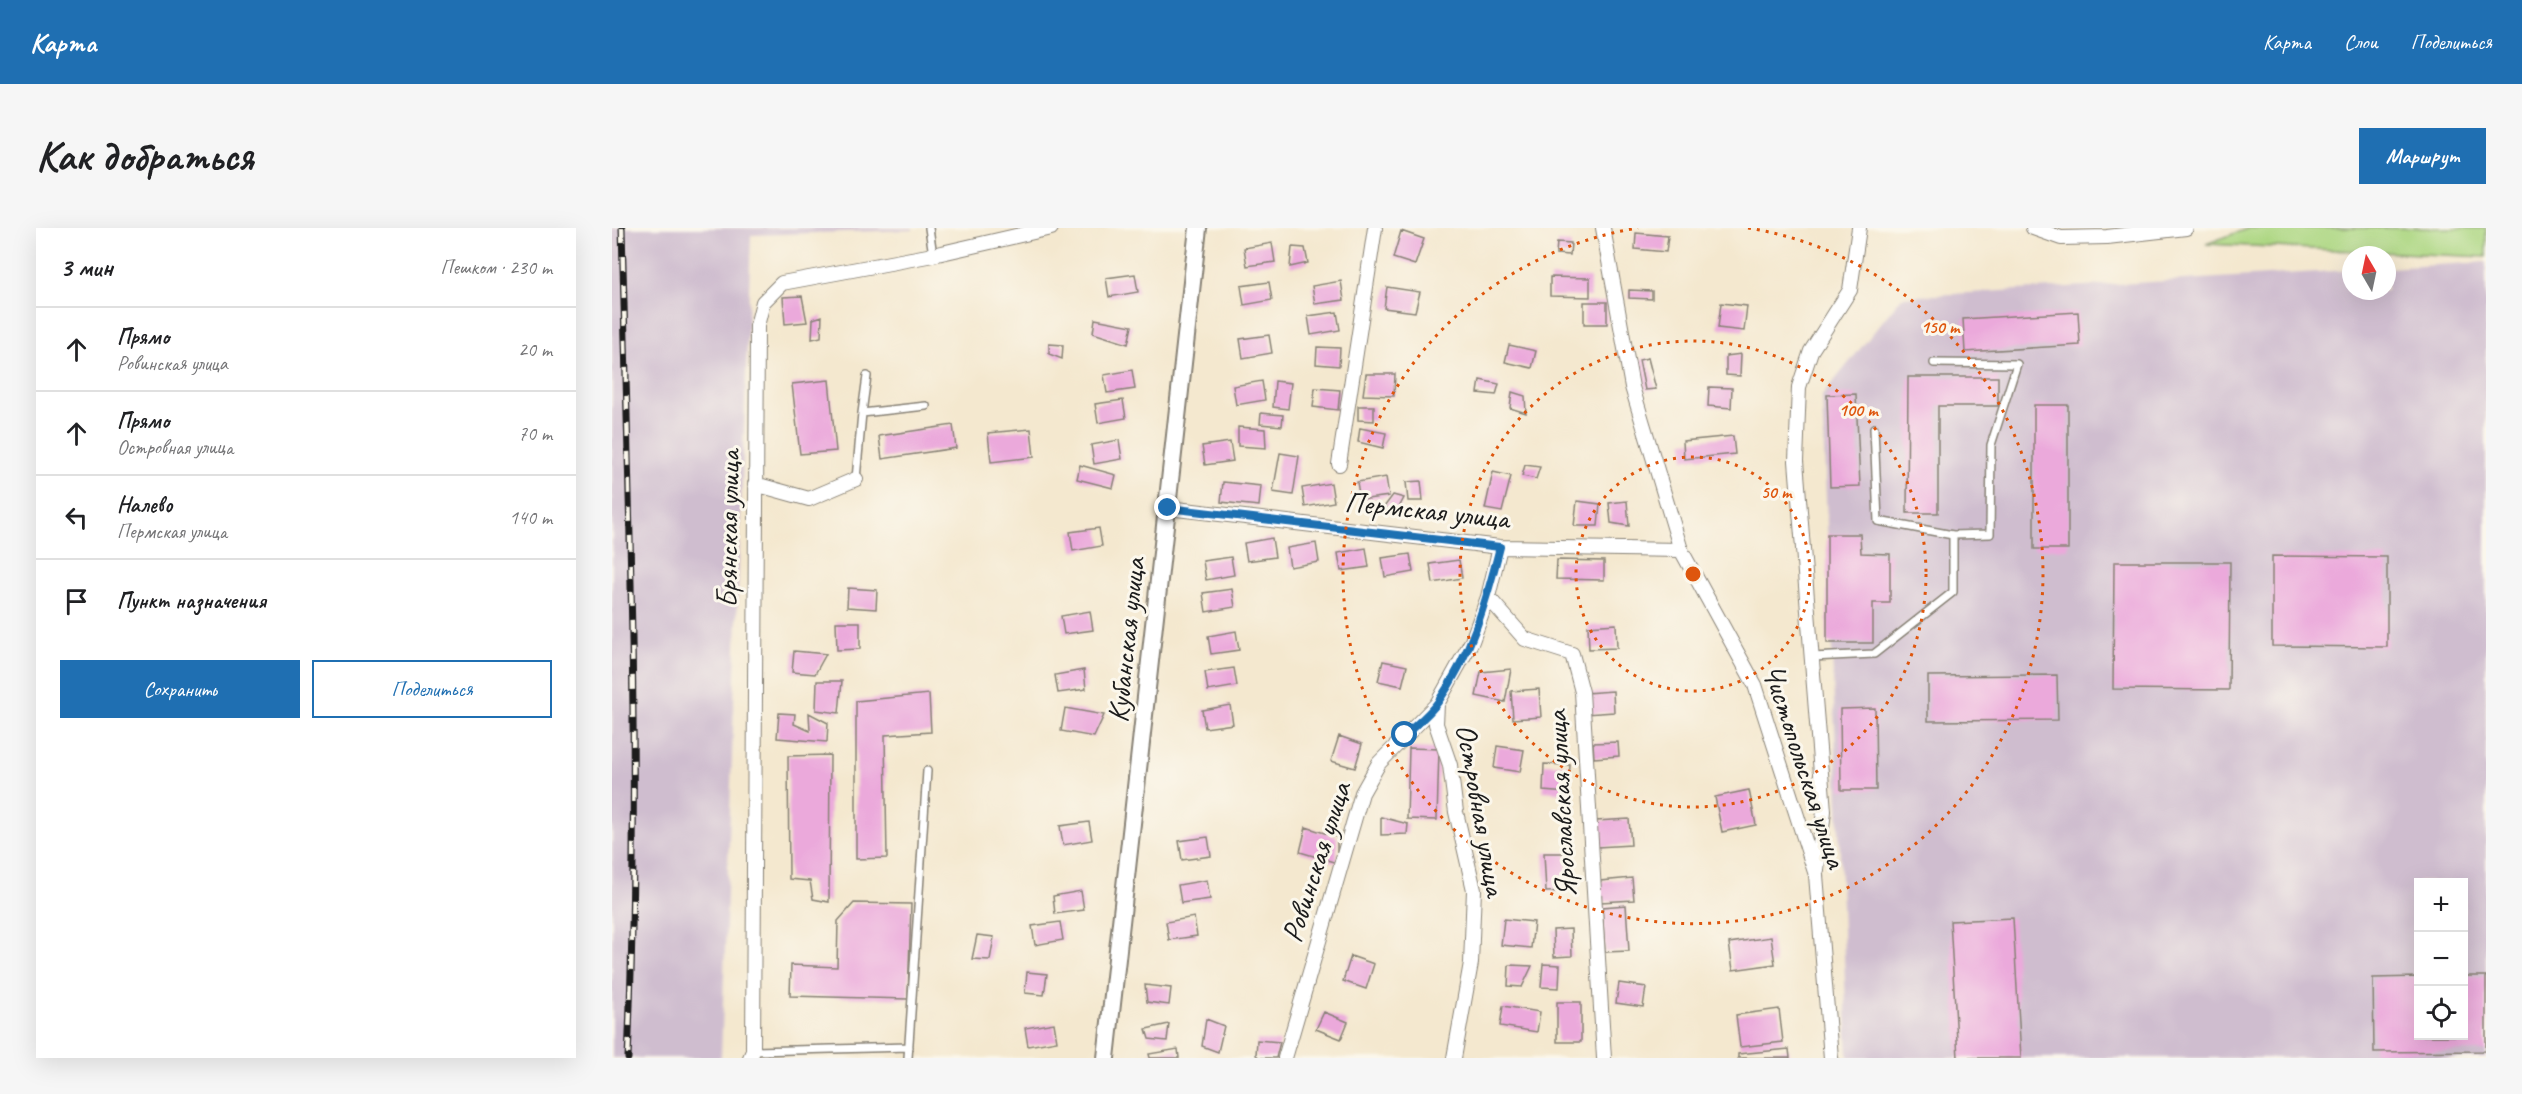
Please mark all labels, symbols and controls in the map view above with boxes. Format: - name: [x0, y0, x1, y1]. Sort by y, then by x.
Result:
- text: Карта: [30, 25, 97, 60]
- text: Карта: [2263, 29, 2311, 55]
- text: Слои: [2344, 29, 2378, 55]
- text: Поделиться: [2411, 29, 2492, 55]
- button: Маршрут: [2359, 128, 2486, 184]
- text: Как добраться: [36, 130, 253, 183]
- north arrow: [2342, 246, 2396, 300]
- text: 3 мин: [60, 251, 113, 284]
- text: Пешком · 230 m: [440, 255, 552, 280]
- text: 150 m: [1921, 316, 1961, 338]
- text: Прямо: [117, 323, 169, 351]
- icon: ahead: [60, 333, 93, 366]
- text: 20 m: [518, 337, 552, 362]
- text: Ровинская улица: [117, 351, 228, 376]
- text: 100 m: [1839, 399, 1879, 421]
- text: Прямо: [117, 407, 169, 435]
- icon: ahead: [60, 417, 93, 450]
- text: 70 m: [518, 421, 552, 446]
- text: Островная улица: [117, 435, 233, 460]
- street label: Брянская улица: [708, 447, 748, 608]
- text: 50 m: [1761, 481, 1793, 503]
- street label: Пермская улица: [1343, 482, 1514, 538]
- text: Налево: [117, 491, 173, 519]
- route end: [1154, 494, 1180, 520]
- icon: left: [60, 501, 93, 534]
- text: 140 m: [509, 505, 552, 530]
- text: Пермская улица: [117, 519, 227, 544]
- street label: Кубанская улица: [1098, 554, 1154, 724]
- centre of rings: [1683, 564, 1703, 584]
- icon: arrive: [60, 585, 93, 618]
- text: Пункт назначения: [117, 587, 266, 615]
- street label: Чистопольская улица: [1754, 659, 1856, 874]
- button: Сохранить: [60, 660, 300, 718]
- button: Поделиться: [312, 660, 552, 718]
- street label: Ярославская улица: [1537, 707, 1585, 899]
- route start: [1391, 721, 1417, 747]
- street label: Островная улица: [1447, 721, 1515, 902]
- street label: Ровинская улица: [1272, 775, 1360, 947]
- map controls: [2414, 878, 2468, 1040]
- button: +: [2414, 878, 2468, 932]
- button: −: [2414, 932, 2468, 986]
- button: locate: [2414, 986, 2468, 1040]

